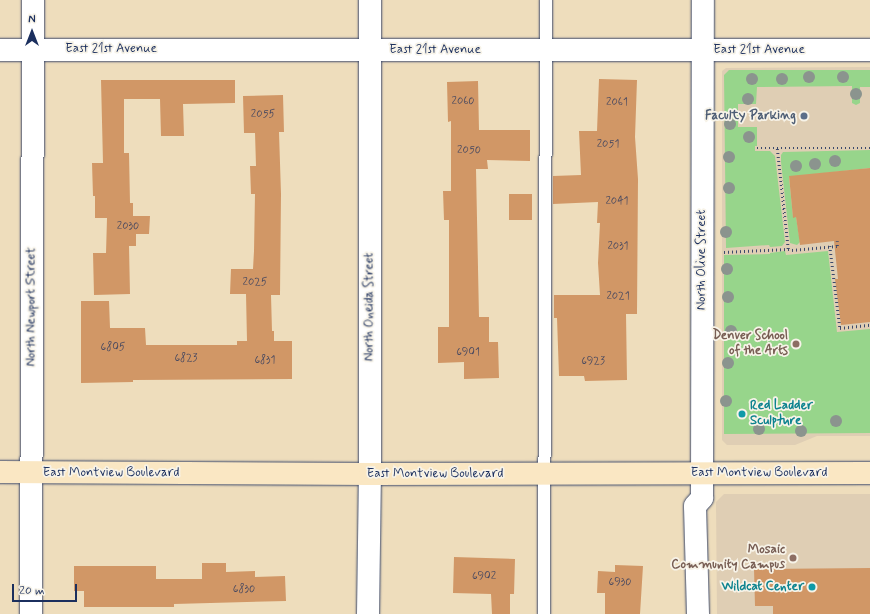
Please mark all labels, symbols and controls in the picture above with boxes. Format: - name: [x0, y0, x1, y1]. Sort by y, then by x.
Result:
- north arrow: [12, 12, 52, 52]
- text: N: [28, 13, 36, 27]
- street label: East 21st Avenue: [65, 41, 157, 57]
- street label: East 21st Avenue: [389, 42, 481, 58]
- street label: East 21st Avenue: [713, 42, 805, 58]
- house number: 2060: [451, 94, 475, 108]
- house number: 2061: [606, 95, 628, 109]
- house number: 2055: [251, 107, 275, 121]
- place label: Faculty Parking: [711, 108, 796, 124]
- marker: Faculty Parking: [799, 111, 809, 121]
- house number: 2051: [597, 137, 619, 151]
- house number: 2050: [457, 143, 481, 157]
- house number: 2041: [605, 194, 629, 208]
- street label: North Olive Street: [694, 209, 710, 311]
- house number: 2030: [117, 219, 139, 233]
- house number: 2031: [607, 239, 629, 253]
- street label: North Newport Street: [24, 248, 40, 366]
- street label: North Oneida Street: [362, 252, 378, 362]
- house number: 2025: [243, 275, 267, 289]
- house number: 2021: [606, 289, 630, 303]
- place label: Denver School of the Arts: [712, 329, 788, 360]
- marker: Denver School of the Arts: [791, 339, 801, 349]
- house number: 6805: [101, 340, 125, 354]
- house number: 6901: [456, 345, 480, 359]
- house number: 6823: [174, 351, 198, 365]
- house number: 6831: [254, 353, 276, 367]
- house number: 6923: [581, 354, 605, 368]
- place label: Red Ladder Sculpture: [750, 399, 813, 430]
- marker: Red Ladder Sculpture: [737, 409, 747, 419]
- street label: East Montview Boulevard: [43, 465, 179, 481]
- street label: East Montview Boulevard: [691, 465, 827, 481]
- street label: East Montview Boulevard: [367, 466, 503, 482]
- place label: Mosaic Community Campus: [671, 543, 785, 574]
- marker: Mosaic Community Campus: [788, 553, 798, 563]
- house number: 6902: [472, 569, 496, 583]
- house number: 6930: [609, 575, 631, 589]
- scale bar: [14, 576, 79, 602]
- place label: Wildcat Center: [720, 579, 804, 595]
- house number: 6830: [233, 582, 255, 596]
- marker: Wildcat Center: [807, 582, 817, 592]
- text: 20 m: [19, 583, 45, 599]

